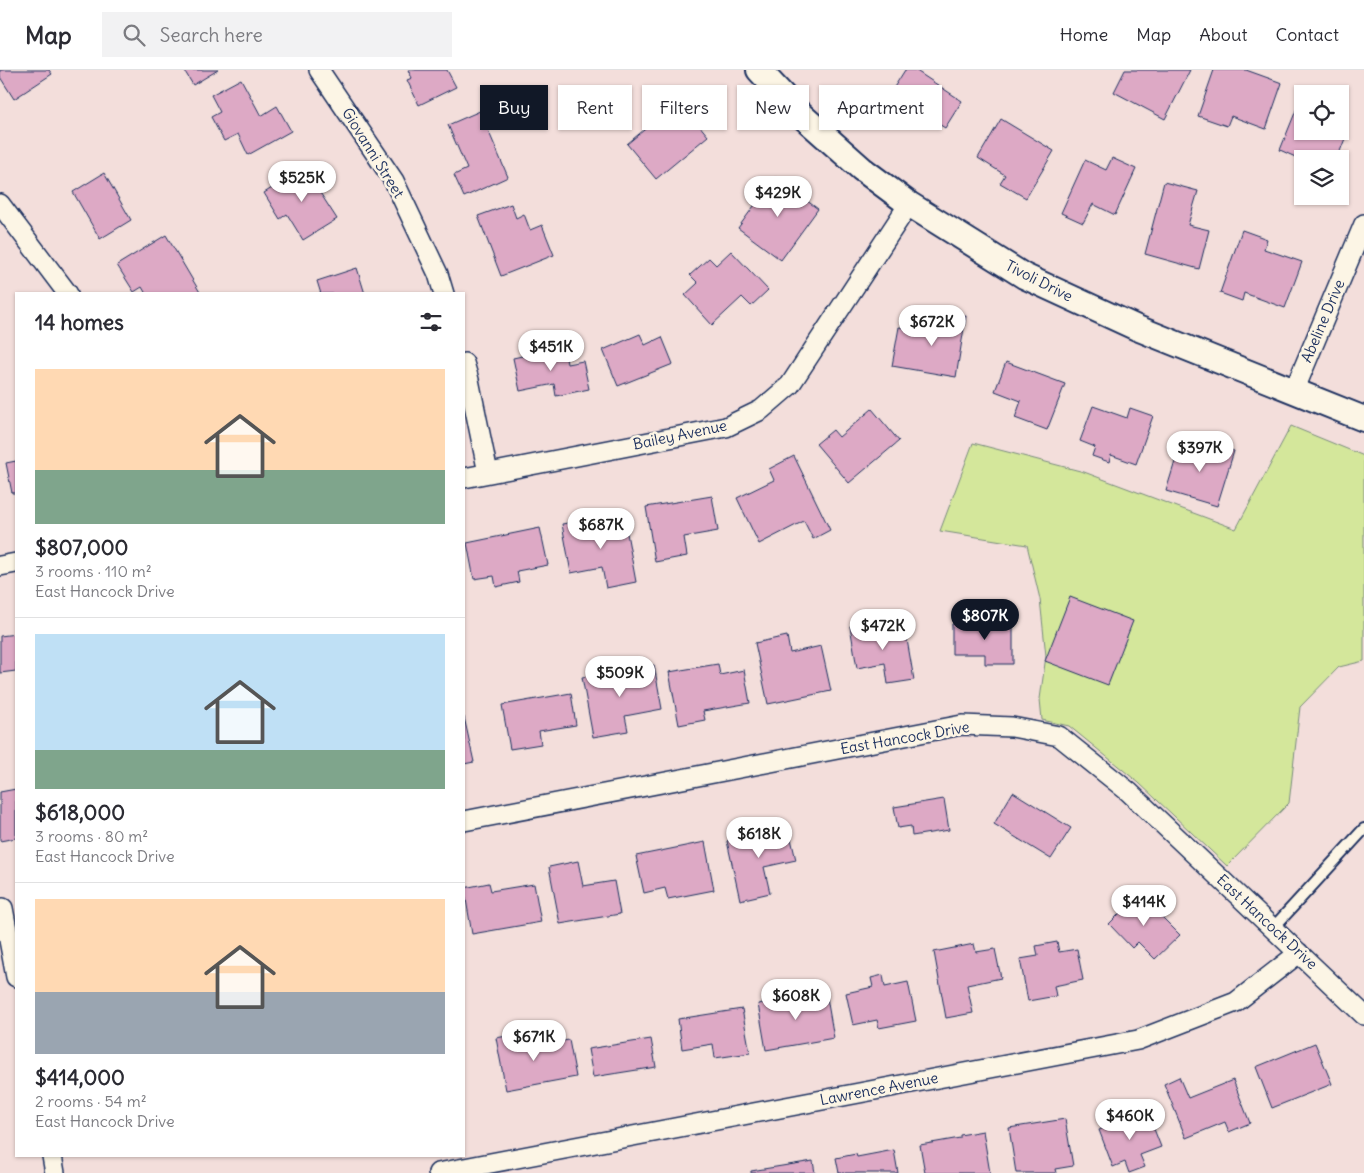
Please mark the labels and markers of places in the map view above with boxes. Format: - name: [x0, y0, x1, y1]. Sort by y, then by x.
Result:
- pin: $525K: [267, 160, 337, 203]
- pin: $429K: [743, 176, 813, 218]
- pin: $672K: [897, 304, 967, 347]
- pin: $451K: [516, 330, 586, 372]
- pin: $397K: [1165, 430, 1235, 473]
- pin: $687K: [566, 508, 636, 550]
- pin: $807K: [950, 598, 1020, 641]
- pin: $472K: [848, 608, 918, 651]
- pin: $509K: [585, 656, 655, 698]
- pin: $618K: [724, 816, 794, 859]
- pin: $414K: [1109, 884, 1179, 927]
- pin: $608K: [761, 978, 831, 1021]
- pin: $671K: [499, 1020, 569, 1062]
- pin: $460K: [1095, 1098, 1165, 1141]

